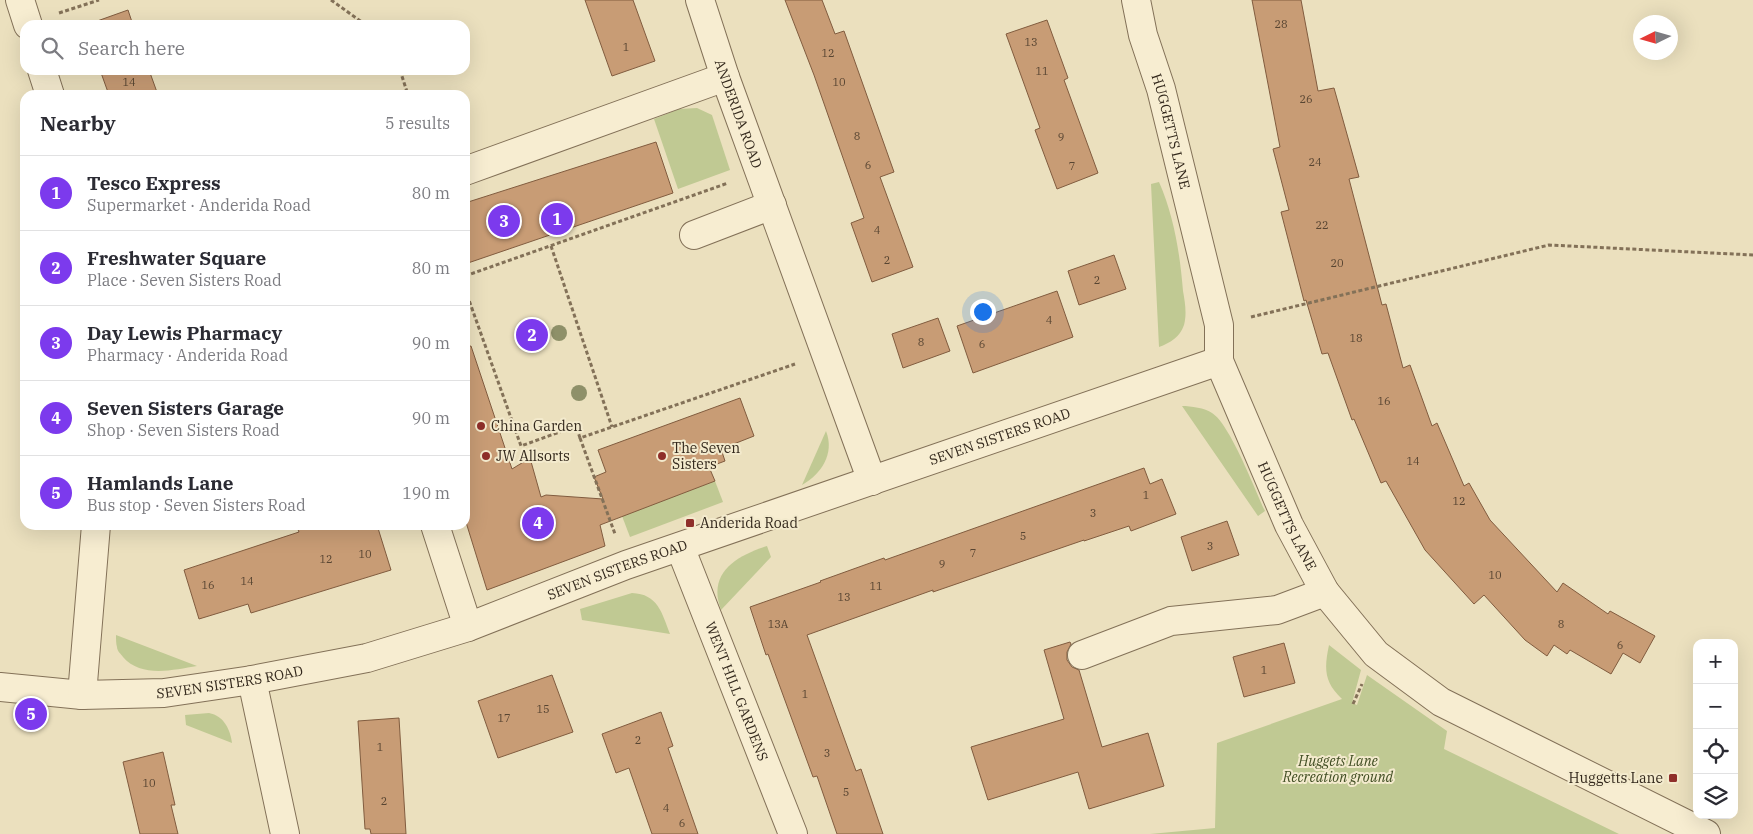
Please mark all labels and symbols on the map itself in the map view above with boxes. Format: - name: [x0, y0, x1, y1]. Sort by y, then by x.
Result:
- north arrow: [1633, 15, 1678, 60]
- house number: 28: [1274, 17, 1288, 31]
- house number: 13: [1024, 35, 1038, 49]
- house number: 1: [623, 40, 629, 54]
- house number: 12: [821, 46, 835, 60]
- street label: ANDERIDA ROAD: [711, 57, 766, 171]
- house number: 11: [1035, 64, 1049, 78]
- street label: HUGGETTS LANE: [1147, 71, 1194, 191]
- house number: 14: [122, 75, 136, 89]
- house number: 10: [832, 75, 846, 89]
- house number: 26: [1299, 92, 1313, 106]
- house number: 8: [854, 129, 860, 143]
- house number: 9: [1058, 130, 1064, 144]
- house number: 24: [1308, 155, 1322, 169]
- house number: 6: [865, 158, 871, 172]
- house number: 7: [1069, 159, 1075, 173]
- pin: 1: [541, 200, 573, 238]
- pin: 3: [488, 202, 520, 240]
- house number: 22: [1315, 218, 1329, 232]
- house number: 4: [874, 223, 881, 237]
- house number: 2: [884, 253, 890, 267]
- house number: 20: [1330, 256, 1344, 270]
- house number: 2: [1094, 273, 1100, 287]
- your location: [970, 299, 996, 325]
- house number: 4: [1046, 313, 1053, 327]
- pin: 2: [516, 316, 548, 354]
- house number: 18: [1349, 331, 1363, 345]
- house number: 8: [918, 335, 924, 349]
- house number: 6: [979, 337, 985, 351]
- house number: 16: [1377, 394, 1391, 408]
- street label: SEVEN SISTERS ROAD: [927, 404, 1073, 469]
- place label: China Garden: [491, 417, 582, 435]
- marker: China Garden: [475, 420, 487, 432]
- place label: The Seven Sisters: [672, 439, 740, 473]
- place label: JW Allsorts: [496, 447, 570, 465]
- marker: JW Allsorts: [480, 450, 492, 462]
- marker: The Seven Sisters: [656, 450, 668, 462]
- house number: 14: [1406, 454, 1420, 468]
- street label: HUGGETTS LANE: [1254, 459, 1321, 574]
- house number: 1: [1143, 488, 1149, 502]
- house number: 12: [1452, 494, 1466, 508]
- pin: 4: [522, 504, 554, 542]
- house number: 3: [1090, 506, 1096, 520]
- place label: Anderida Road: [700, 514, 798, 532]
- marker: Anderida Road: [684, 517, 696, 529]
- house number: 5: [1020, 529, 1026, 543]
- street label: SEVEN SISTERS ROAD: [545, 536, 690, 604]
- house number: 3: [1207, 539, 1213, 553]
- house number: 7: [970, 546, 976, 560]
- house number: 10: [358, 547, 372, 561]
- house number: 12: [319, 552, 333, 566]
- house number: 9: [939, 557, 945, 571]
- house number: 10: [1488, 568, 1502, 582]
- house number: 14: [240, 574, 254, 588]
- house number: 16: [201, 578, 215, 592]
- house number: 11: [869, 579, 883, 593]
- house number: 13: [837, 590, 851, 604]
- house number: 13A: [768, 617, 789, 631]
- house number: 8: [1558, 617, 1564, 631]
- street label: WENT HILL GARDENS: [701, 619, 772, 764]
- house number: 6: [1617, 638, 1623, 652]
- street label: SEVEN SISTERS ROAD: [156, 661, 305, 702]
- house number: 1: [1261, 663, 1267, 677]
- house number: 1: [802, 687, 808, 701]
- pin: 5: [15, 695, 47, 733]
- house number: 15: [536, 702, 550, 716]
- house number: 17: [497, 711, 511, 725]
- house number: 2: [635, 733, 641, 747]
- house number: 1: [377, 740, 383, 754]
- house number: 3: [824, 746, 830, 760]
- park label: Huggets Lane Recreation ground: [1282, 752, 1394, 786]
- place label: Huggetts Lane: [1568, 769, 1663, 787]
- marker: Huggetts Lane: [1667, 772, 1679, 784]
- house number: 10: [142, 776, 156, 790]
- house number: 5: [843, 785, 849, 799]
- house number: 2: [381, 794, 387, 808]
- house number: 4: [663, 801, 670, 815]
- house number: 6: [679, 816, 685, 830]

